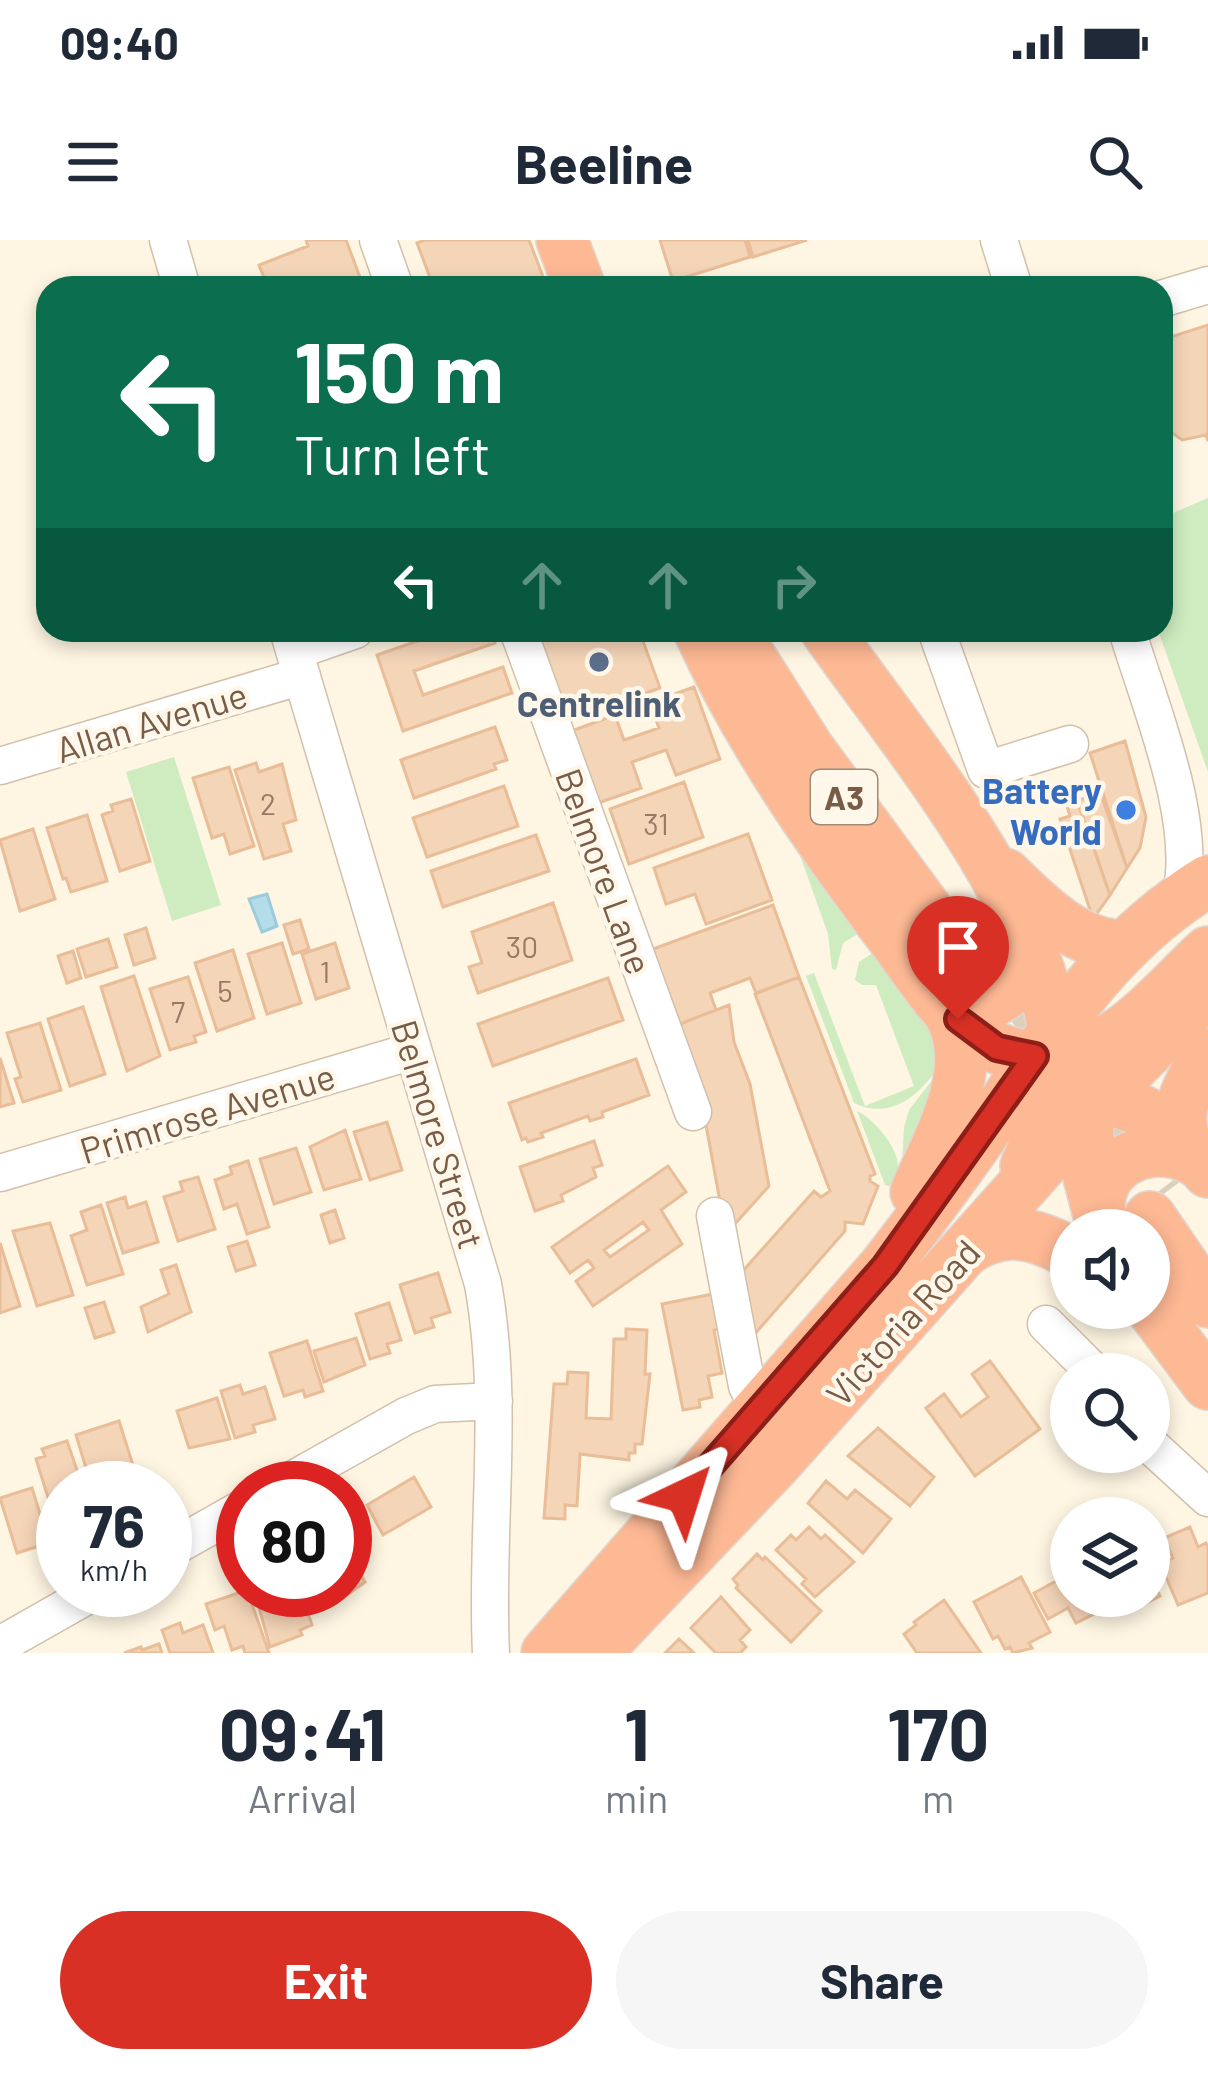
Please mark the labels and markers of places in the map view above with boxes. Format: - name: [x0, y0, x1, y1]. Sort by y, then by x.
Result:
- marker: Centrelink: [586, 649, 612, 675]
- place label: Centrelink: [517, 681, 681, 724]
- place label: Battery World: [982, 768, 1102, 852]
- marker: Battery World: [1113, 797, 1139, 823]
- pin: [907, 896, 1009, 1019]

